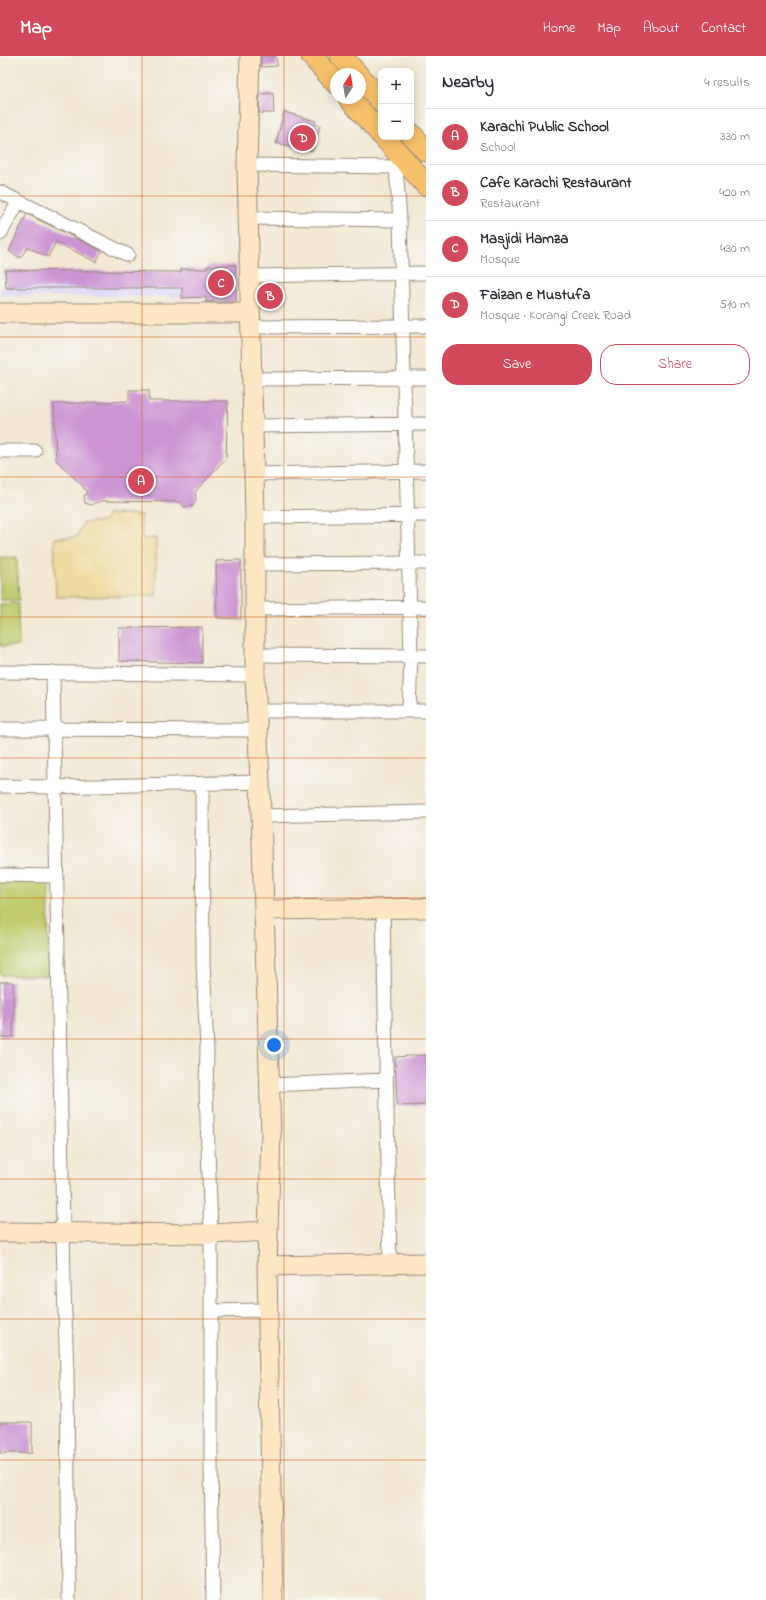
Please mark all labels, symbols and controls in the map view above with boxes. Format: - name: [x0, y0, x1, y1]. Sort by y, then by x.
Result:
- text: Map: [20, 15, 52, 42]
- text: Home: [543, 18, 575, 39]
- text: Map: [597, 18, 621, 39]
- text: About: [643, 18, 679, 39]
- text: Contact: [701, 18, 746, 39]
- north arrow: [330, 68, 366, 104]
- map controls: [378, 68, 414, 140]
- button: +: [378, 68, 414, 104]
- text: Nearby: [442, 70, 494, 95]
- text: 4 results: [704, 73, 750, 92]
- button: −: [378, 104, 414, 140]
- text: Karachi Public School: [480, 116, 609, 138]
- pin: D: [290, 123, 316, 153]
- text: A: [451, 127, 459, 146]
- text: 330 m: [720, 127, 750, 146]
- text: School: [480, 138, 516, 157]
- text: Cafe Karachi Restaurant: [480, 172, 632, 194]
- text: B: [451, 183, 459, 202]
- text: 420 m: [719, 183, 750, 202]
- text: Restaurant: [480, 194, 540, 213]
- text: Masjidi Hamza: [480, 228, 568, 250]
- text: C: [451, 239, 459, 258]
- text: 430 m: [720, 239, 750, 258]
- text: Mosque: [480, 250, 520, 269]
- pin: C: [208, 268, 234, 298]
- pin: B: [257, 281, 283, 311]
- text: Faizan e Mustufa: [480, 284, 590, 306]
- text: D: [450, 295, 460, 314]
- text: 510 m: [719, 295, 750, 314]
- text: Mosque · Korangi Creek Road: [480, 306, 631, 325]
- button: Save: [442, 344, 592, 385]
- button: Share: [600, 344, 750, 385]
- pin: A: [128, 466, 154, 496]
- your location: [264, 1035, 284, 1055]

